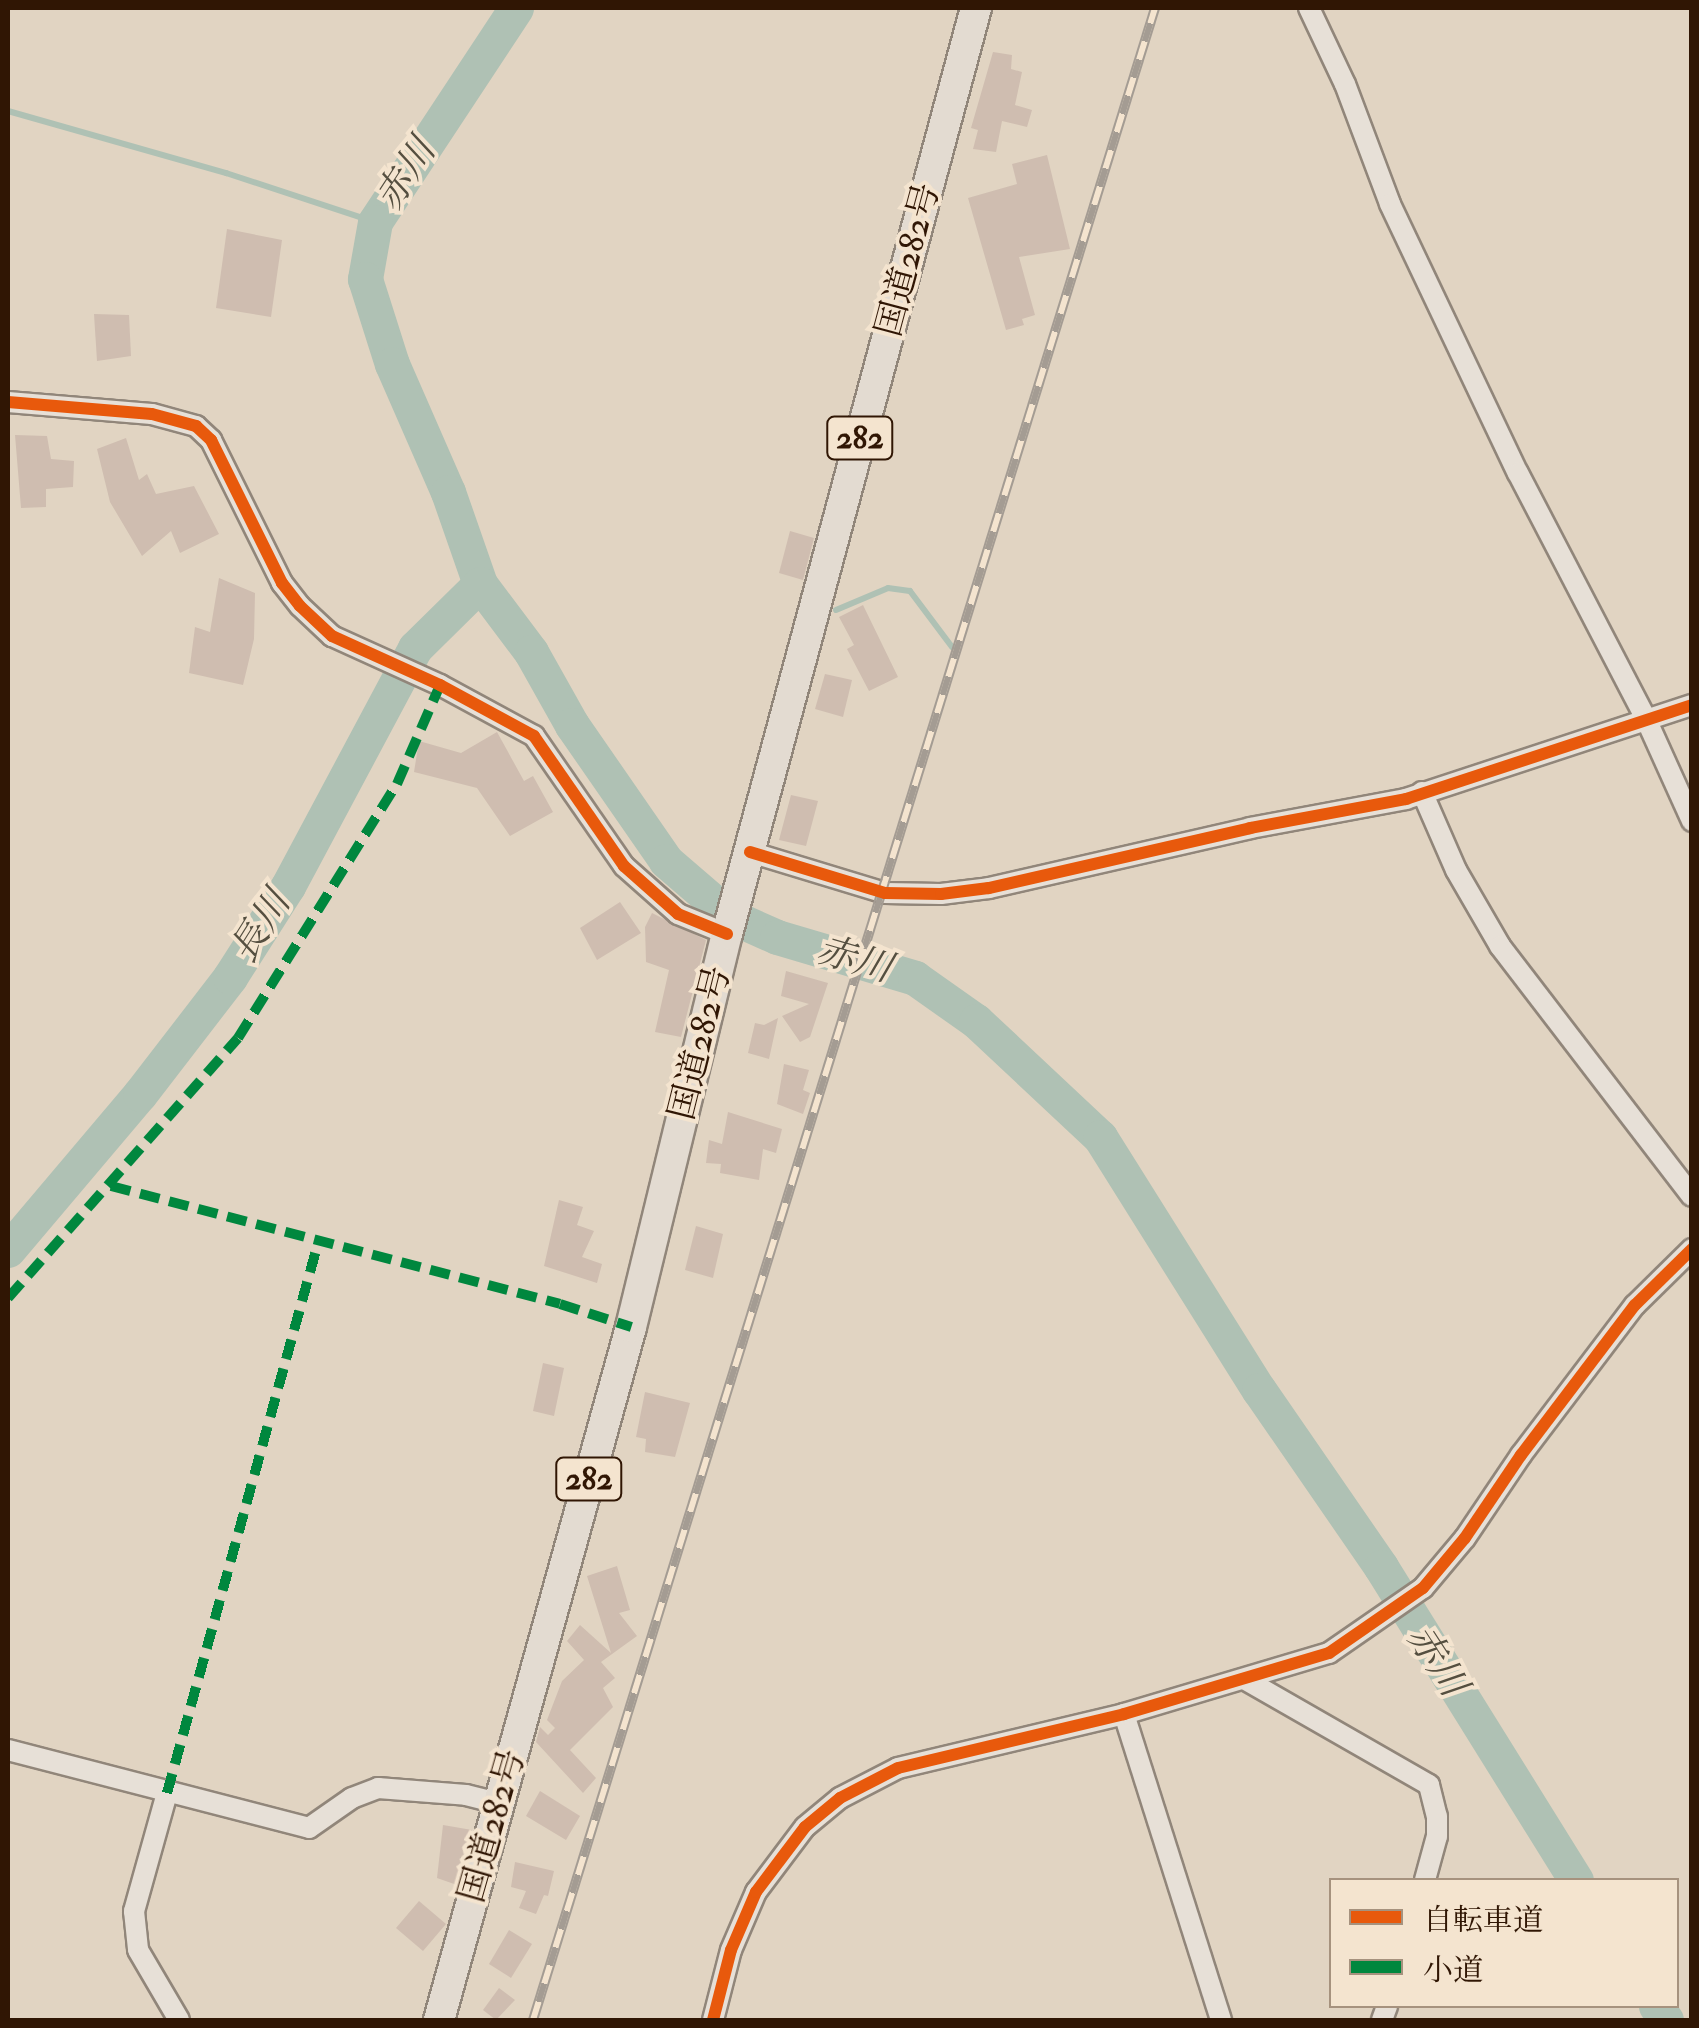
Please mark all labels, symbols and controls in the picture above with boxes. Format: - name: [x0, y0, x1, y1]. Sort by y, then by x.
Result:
- water label: 赤川: [366, 131, 446, 219]
- street label: 国道282号: [867, 179, 949, 341]
- road number: 282: [825, 411, 895, 465]
- water label: 長川: [222, 883, 300, 971]
- water label: 赤川: [811, 928, 897, 992]
- street label: 国道282号: [661, 962, 739, 1124]
- road number: 282: [554, 1452, 624, 1506]
- water label: 赤川: [1396, 1617, 1476, 1705]
- street label: 国道282号: [450, 1745, 534, 1907]
- legend: [1329, 1878, 1679, 2008]
- text: 自転車道: [1423, 1902, 1543, 1939]
- text: 小道: [1423, 1952, 1483, 1989]

